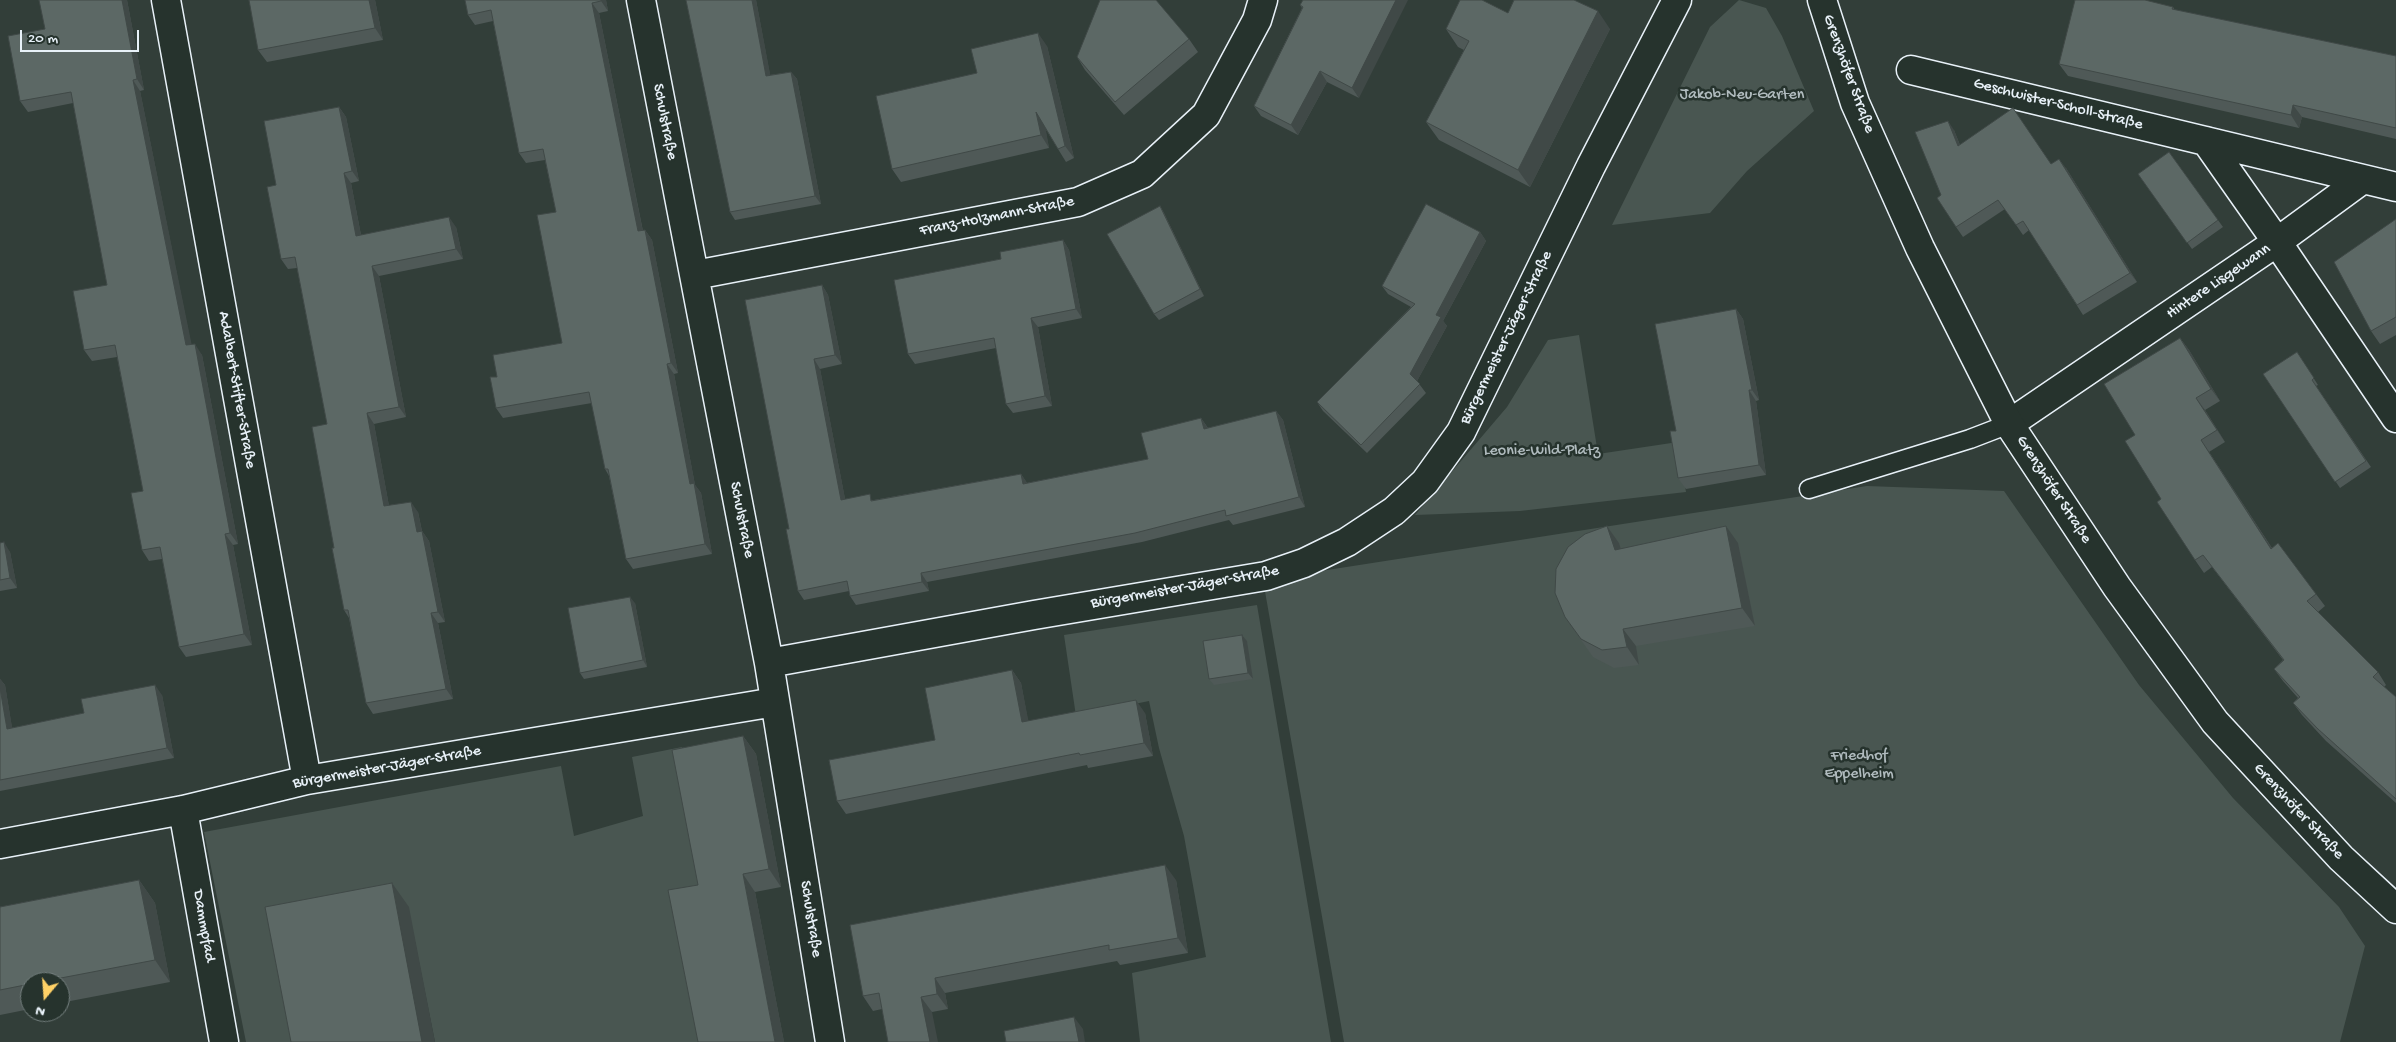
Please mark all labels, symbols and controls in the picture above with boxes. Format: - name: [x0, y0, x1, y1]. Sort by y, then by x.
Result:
- street label: Grenzhöfer Straße: [1818, 12, 1878, 136]
- scale bar: [22, 20, 141, 52]
- text: 20 m: [28, 30, 58, 48]
- street label: Geschwister-Scholl-Straße: [1971, 75, 2145, 135]
- street label: Schulstraße: [647, 82, 681, 162]
- park label: Jakob-Neu-Garten: [1680, 86, 1804, 106]
- street label: Franz-Holzmann-Straße: [918, 193, 1076, 241]
- street label: Hintere Lisgewann: [2163, 240, 2275, 324]
- street label: Bürgermeister-Jäger-Straße: [1457, 248, 1557, 428]
- street label: Adalbert-Stifter-Straße: [213, 310, 259, 470]
- street label: Grenzhöfer Straße: [2011, 432, 2095, 548]
- park label: Leonie-Wild-Platz: [1484, 442, 1600, 462]
- street label: Schulstraße: [724, 480, 758, 560]
- street label: Bürgermeister-Jäger-Straße: [1089, 562, 1281, 614]
- street label: Bürgermeister-Jäger-Straße: [291, 742, 483, 794]
- park label: Friedhof Eppelheim: [1824, 747, 1894, 785]
- street label: Grenzhöfer Straße: [2248, 760, 2348, 864]
- street label: Schulstraße: [794, 879, 826, 959]
- street label: Dammpfad: [187, 888, 219, 964]
- north arrow: [20, 972, 70, 1022]
- text: N: [34, 1001, 47, 1020]

